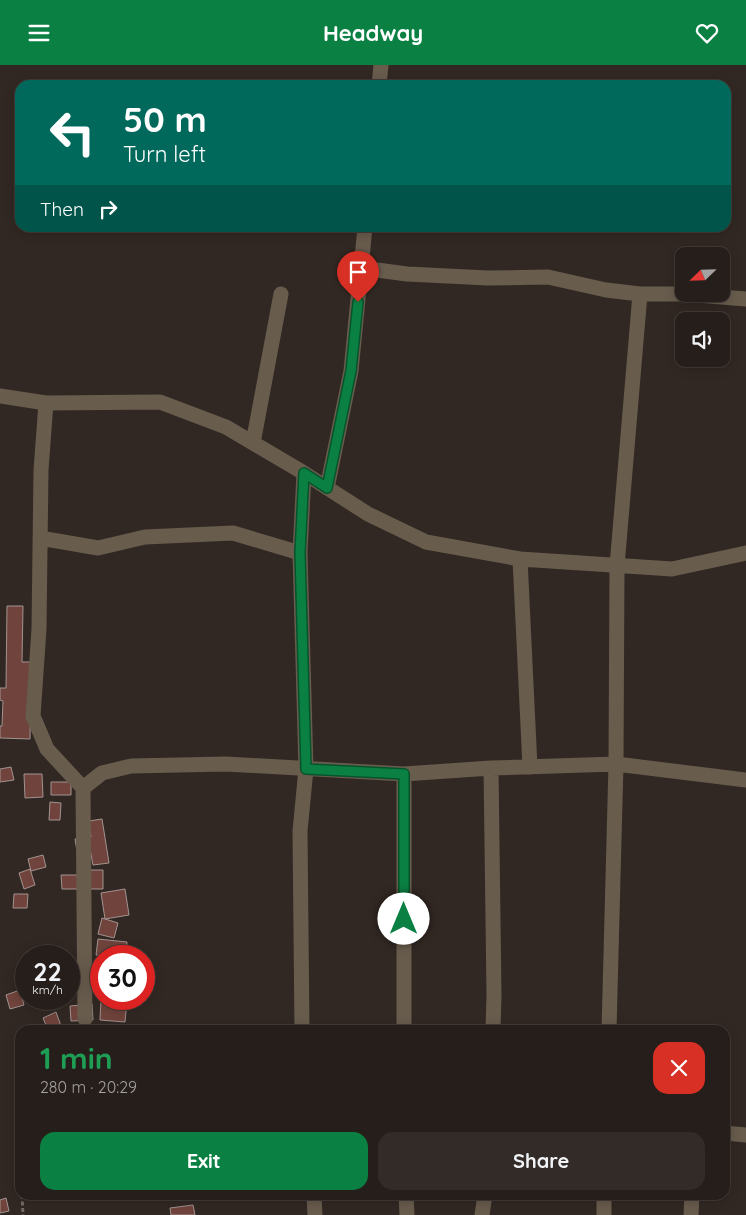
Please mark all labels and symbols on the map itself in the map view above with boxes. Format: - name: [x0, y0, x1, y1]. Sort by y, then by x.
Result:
- north arrow: [675, 247, 730, 303]
- pin: [337, 251, 379, 302]
- position arrow: [377, 892, 429, 944]
- speed limit sign: 30: [90, 945, 155, 1010]

